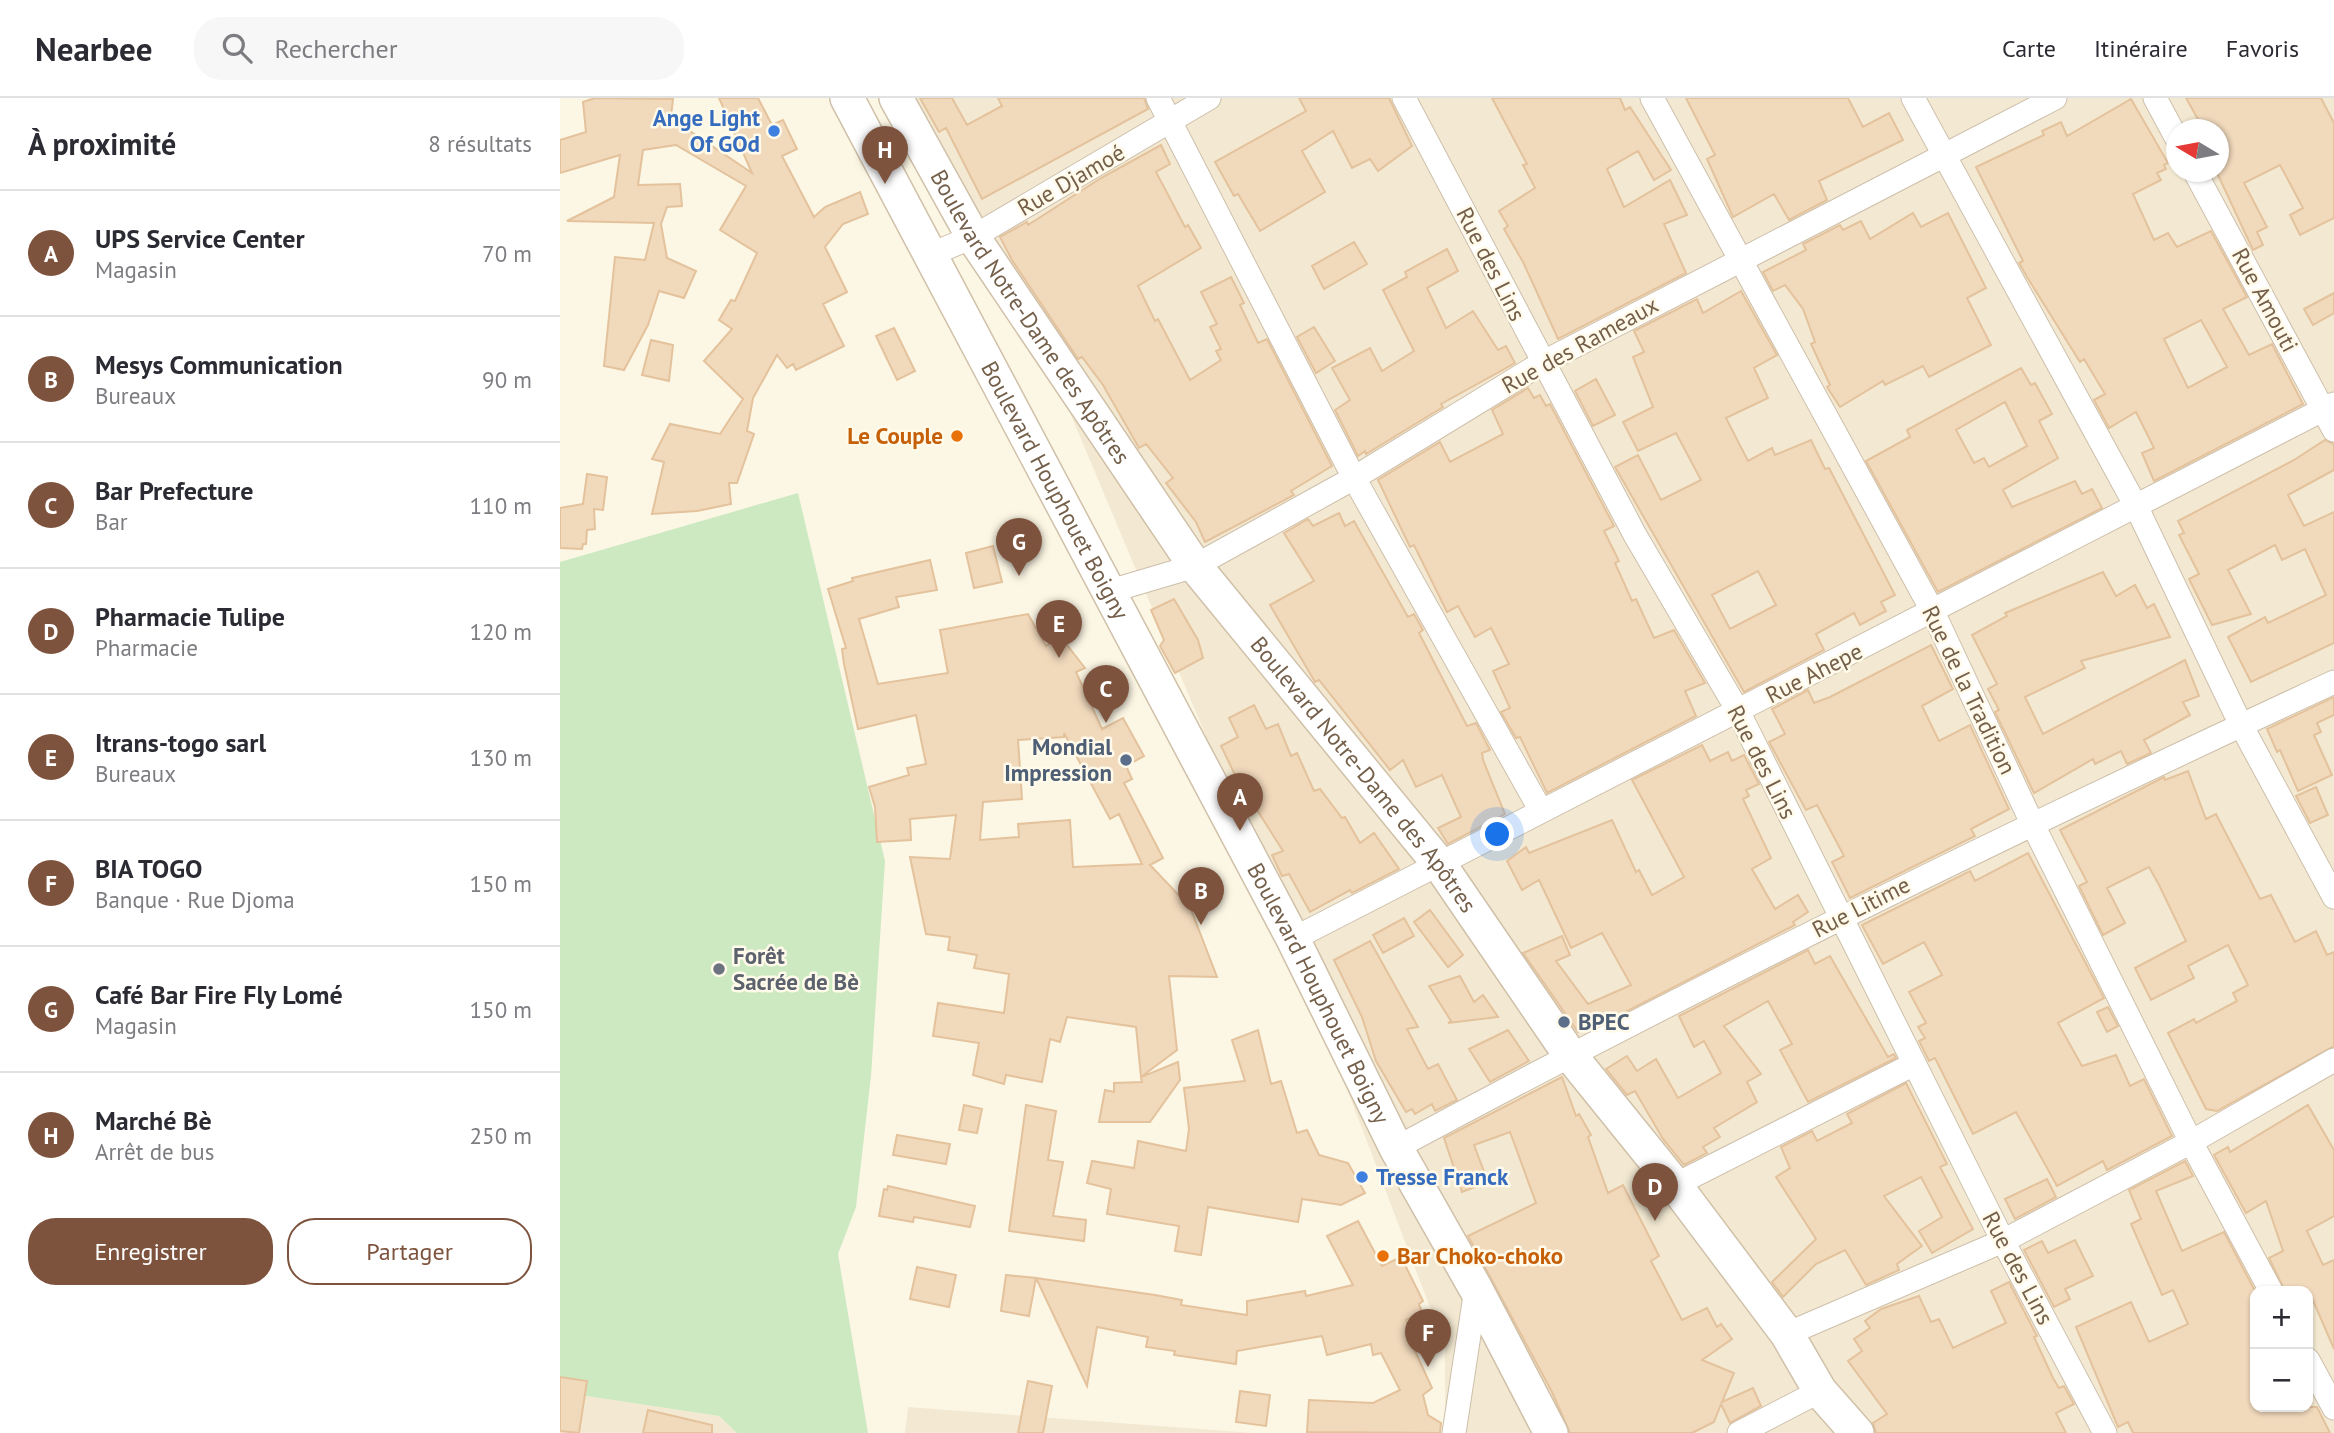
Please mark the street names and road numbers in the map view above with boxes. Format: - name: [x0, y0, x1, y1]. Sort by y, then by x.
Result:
- street label: Rue Djamoé: [1012, 137, 1130, 222]
- street label: Boulevard Notre-Dame des Apôtres: [925, 164, 1137, 469]
- street label: Rue des Lins: [1450, 202, 1532, 326]
- street label: Rue Amouti: [2226, 243, 2305, 357]
- street label: Rue des Rameaux: [1496, 290, 1663, 400]
- street label: Boulevard Houphouet Boigny: [975, 356, 1136, 624]
- street label: Rue de la Tradition: [1916, 601, 2023, 779]
- street label: Boulevard Notre-Dame des Apôtres: [1245, 630, 1483, 918]
- street label: Rue Ahepe: [1761, 636, 1867, 709]
- street label: Rue des Lins: [1721, 700, 1803, 824]
- street label: Boulevard Houphouet Boigny: [1241, 858, 1397, 1129]
- street label: Rue Litime: [1807, 870, 1915, 944]
- street label: Rue des Lins: [1977, 1206, 2060, 1329]

